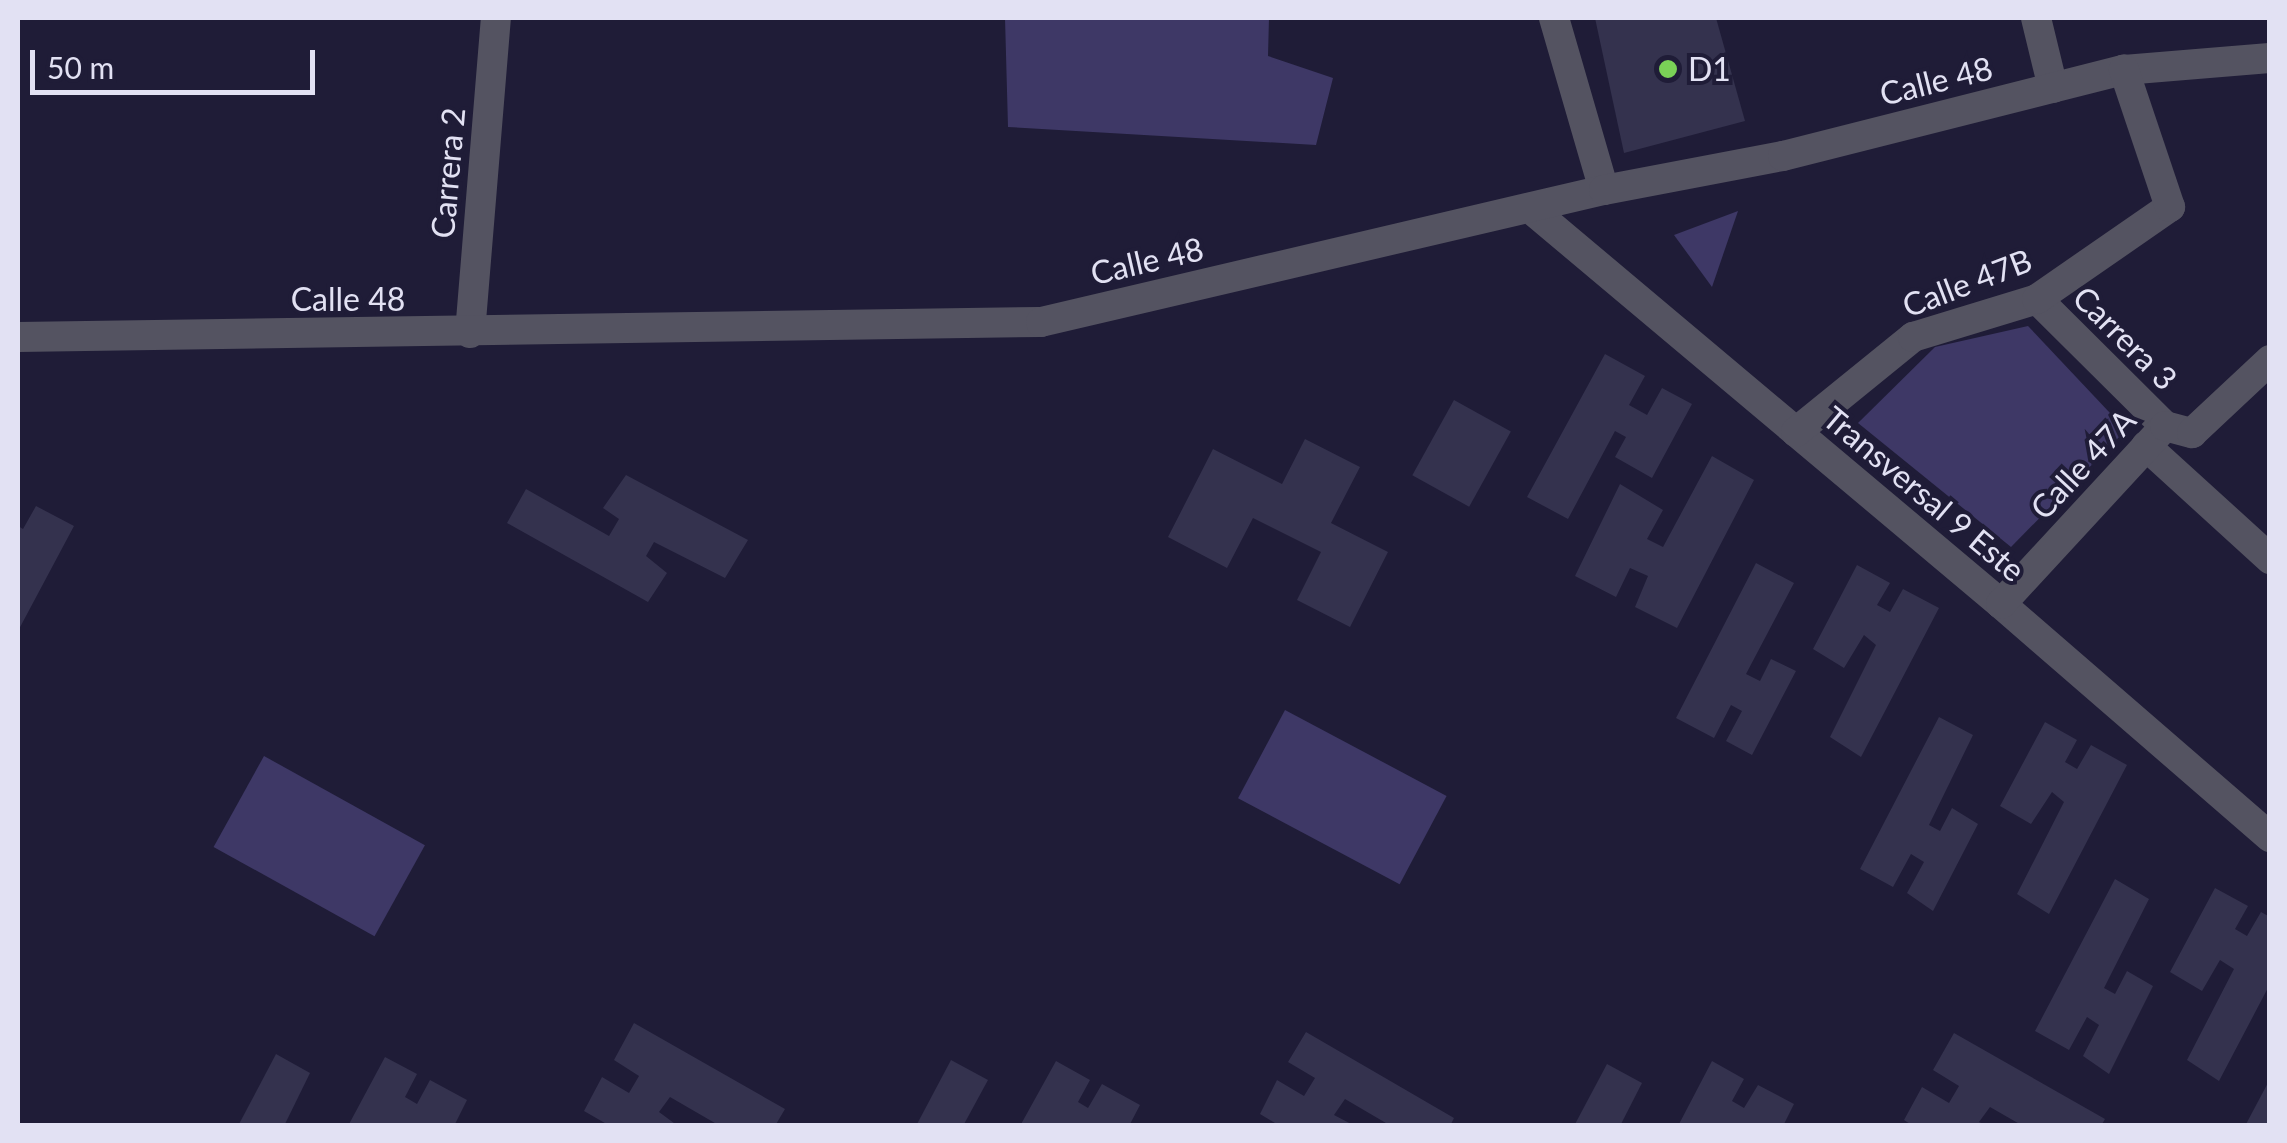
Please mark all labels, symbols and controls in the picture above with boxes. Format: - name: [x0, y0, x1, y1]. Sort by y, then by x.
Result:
- scale bar: [35, 30, 320, 92]
- text: 50 m: [47, 49, 114, 85]
- street label: Calle 48: [1876, 49, 1996, 113]
- place label: D1: [1688, 50, 1731, 88]
- marker: D1: [1657, 58, 1679, 80]
- street label: Carrera 2: [423, 106, 473, 240]
- street label: Calle 48: [1087, 229, 1207, 293]
- street label: Calle 47B: [1897, 241, 2037, 325]
- street label: Carrera 3: [2065, 278, 2185, 398]
- street label: Calle 48: [291, 280, 405, 318]
- street label: Transversal 9 Este: [1815, 399, 2033, 589]
- street label: Calle 47A: [2022, 401, 2144, 527]

